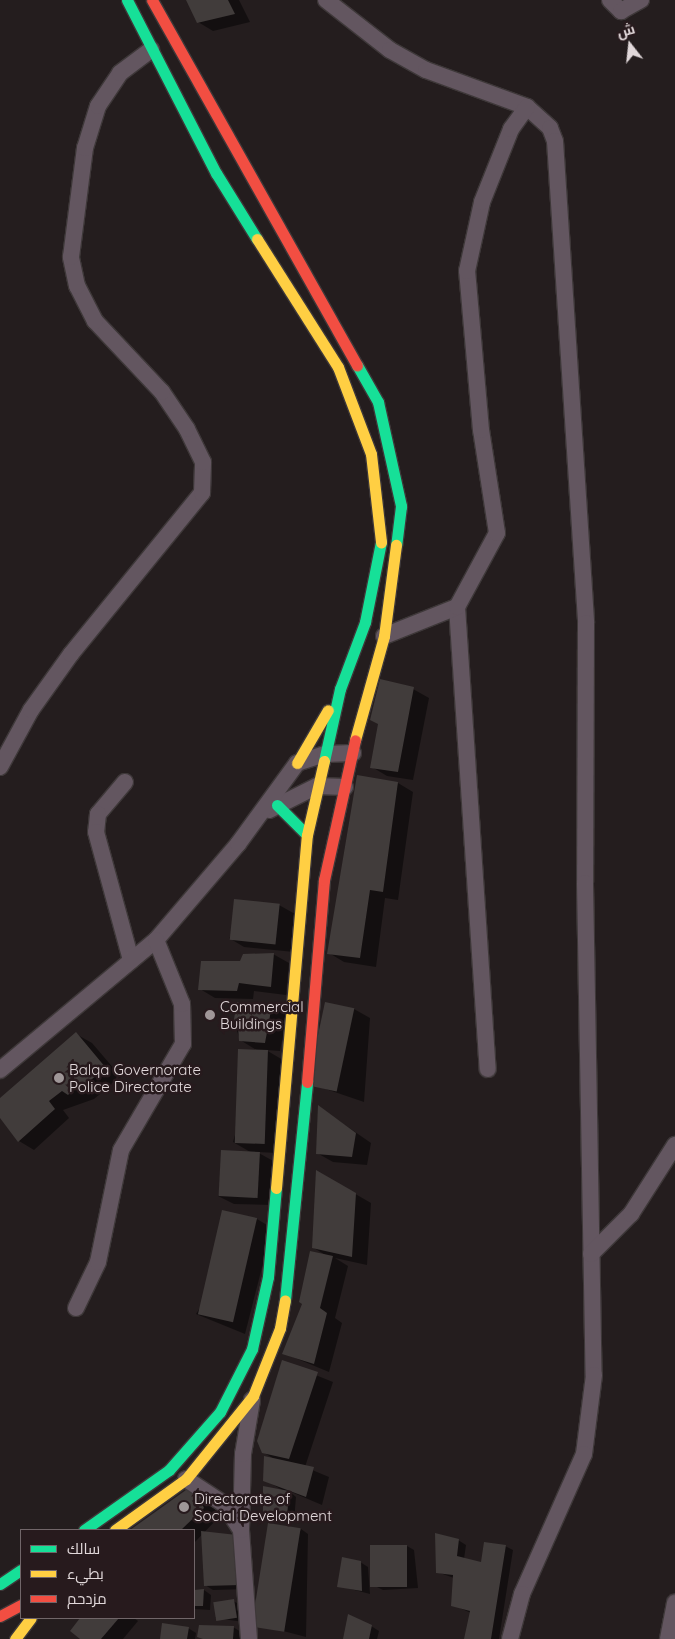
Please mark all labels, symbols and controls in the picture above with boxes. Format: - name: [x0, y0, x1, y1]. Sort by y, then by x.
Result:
- text: ش: [615, 19, 637, 42]
- north arrow: [605, 20, 655, 70]
- place label: Commercial Buildings: [220, 997, 304, 1032]
- marker: Commercial Buildings: [204, 1009, 216, 1021]
- place label: Balqa Governorate Police Directorate: [69, 1060, 201, 1095]
- marker: Balqa Governorate Police Directorate: [53, 1072, 65, 1084]
- place label: Directorate of Social Development: [194, 1489, 332, 1524]
- marker: Directorate of Social Development: [178, 1501, 190, 1513]
- legend: [20, 1529, 195, 1619]
- text: سالك: [67, 1539, 100, 1558]
- text: بطيء: [67, 1564, 104, 1583]
- text: مزدحم: [67, 1589, 107, 1608]

